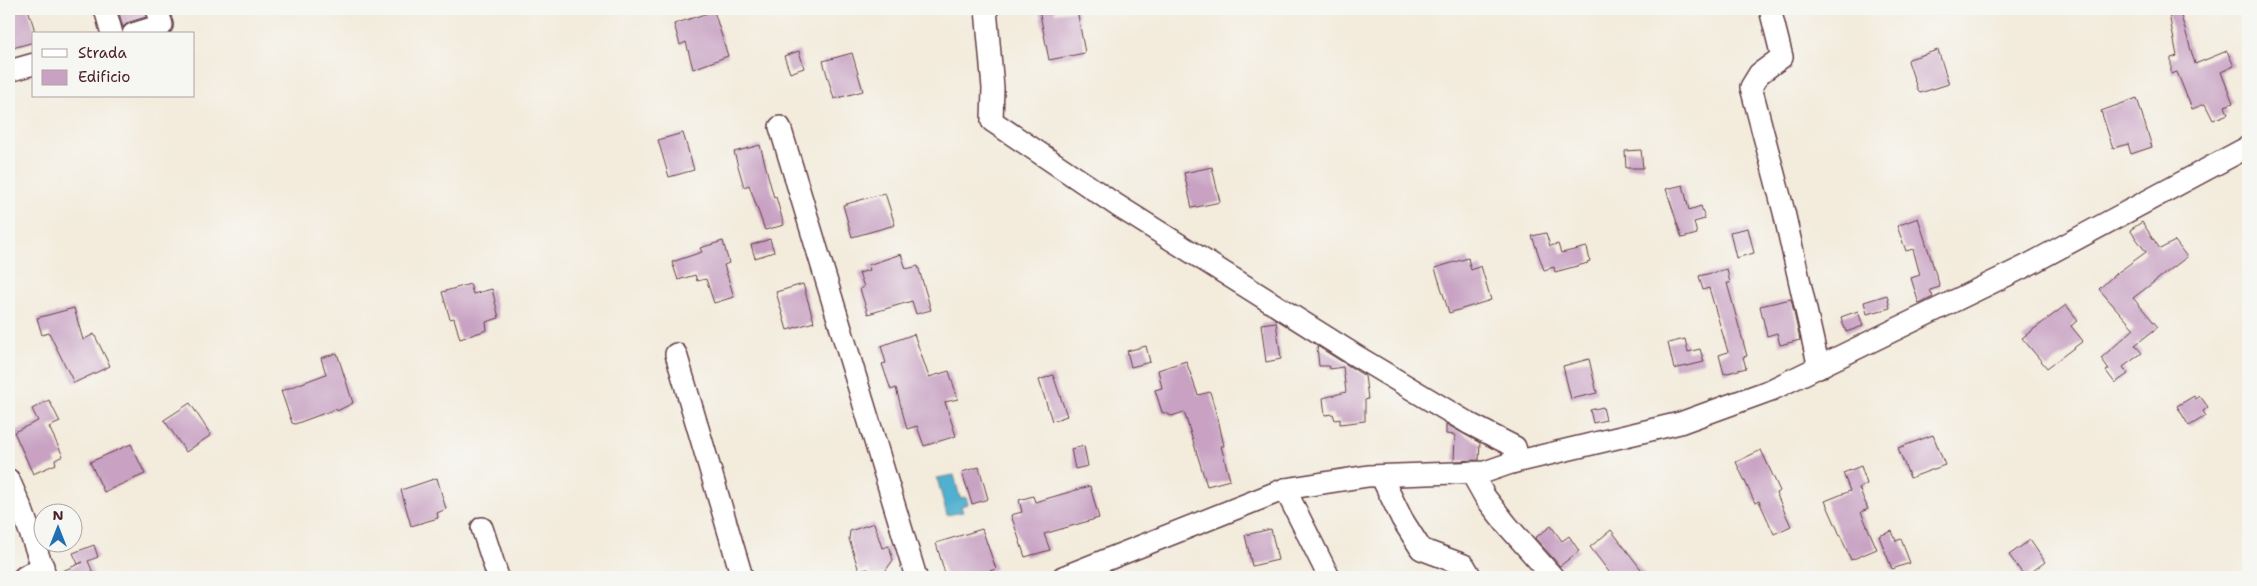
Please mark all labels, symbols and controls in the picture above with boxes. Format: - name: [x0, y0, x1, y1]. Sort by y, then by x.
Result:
- legend: [32, 32, 195, 98]
- text: Strada: [78, 43, 127, 63]
- text: Edificio: [78, 67, 130, 87]
- north arrow: [32, 504, 82, 554]
- text: N: [52, 506, 64, 524]

